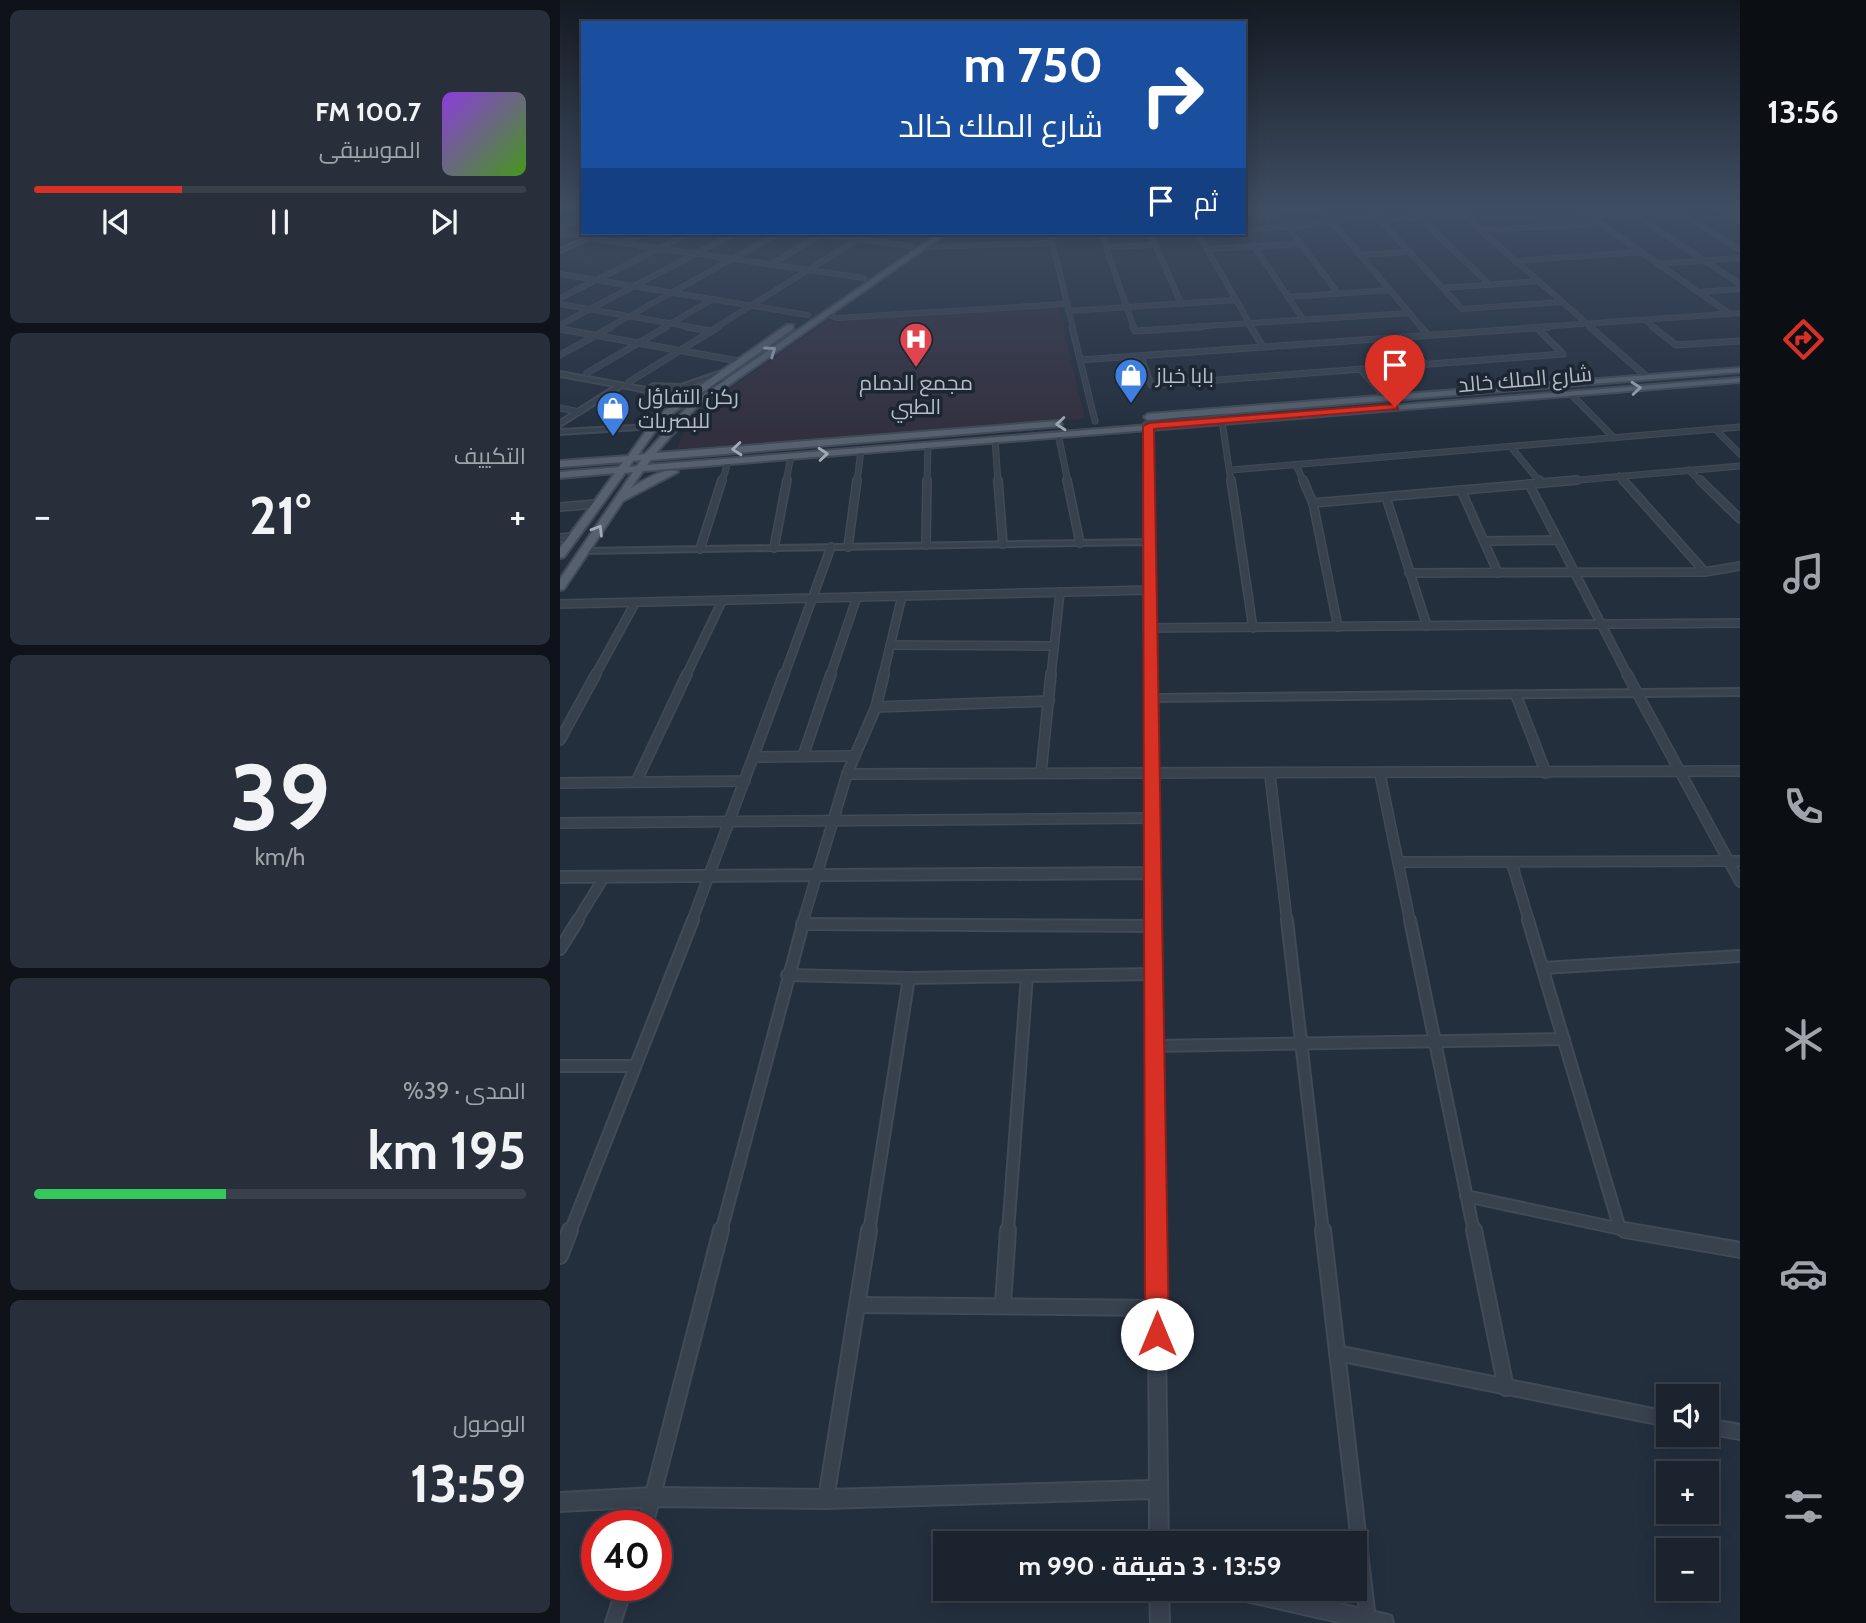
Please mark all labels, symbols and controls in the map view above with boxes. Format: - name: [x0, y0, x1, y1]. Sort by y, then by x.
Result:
- text: 750 m: [963, 35, 1103, 94]
- icon: right: [1127, 49, 1218, 140]
- text: 13:56: [1767, 92, 1839, 131]
- text: 100.7 FM: [315, 96, 421, 128]
- text: شارع الملك خالد: [899, 106, 1103, 145]
- text: الموسيقى: [319, 136, 421, 164]
- icon: arrive: [1142, 182, 1180, 220]
- text: ثم: [1194, 186, 1218, 218]
- icon: previous: [97, 203, 135, 241]
- icon: pause: [261, 203, 299, 241]
- icon: next: [425, 203, 463, 241]
- icon: directions: [1779, 315, 1828, 364]
- hospital icon: مجمع الدمام الطبي: [897, 320, 935, 369]
- pin: [1365, 335, 1425, 407]
- icon: arrive: [1376, 346, 1414, 384]
- one-way arrow: [763, 347, 776, 359]
- shop icon: بابا خباز: [1112, 356, 1150, 405]
- street label: شارع الملك خالد: [1457, 361, 1593, 399]
- place label: بابا خباز: [1155, 363, 1214, 388]
- place label: مجمع الدمام الطبي: [859, 370, 973, 423]
- one-way arrow: [1631, 381, 1642, 396]
- place label: ركن التفاؤل للبصريات: [638, 384, 739, 433]
- shop icon: ركن التفاؤل للبصريات: [594, 389, 632, 438]
- one-way arrow: [1056, 416, 1067, 431]
- one-way arrow: [731, 441, 742, 456]
- text: التكييف: [454, 442, 526, 470]
- one-way arrow: [818, 447, 829, 462]
- text: 21°: [249, 484, 311, 547]
- text: −: [34, 492, 51, 539]
- text: +: [509, 492, 526, 539]
- one-way arrow: [590, 525, 603, 538]
- icon: music: [1779, 549, 1828, 598]
- text: 39: [230, 742, 330, 853]
- icon: phone: [1779, 782, 1828, 831]
- text: km/h: [255, 843, 305, 871]
- icon: climate: [1779, 1015, 1828, 1064]
- text: المدى · 39%: [403, 1077, 526, 1105]
- text: 195 km: [368, 1119, 526, 1182]
- icon: car: [1779, 1249, 1828, 1298]
- position arrow: [1120, 1297, 1194, 1371]
- map controls: [1656, 1384, 1719, 1601]
- button: sound: [1656, 1384, 1719, 1447]
- text: الوصول: [453, 1410, 526, 1438]
- text: 13:59: [410, 1452, 526, 1515]
- button: +: [1656, 1461, 1719, 1524]
- icon: filters: [1779, 1482, 1828, 1531]
- speed limit sign: 40: [581, 1510, 672, 1601]
- button: −: [1656, 1538, 1719, 1601]
- text: 13:59 · 3 دقيقة · 990 m: [1019, 1550, 1281, 1582]

